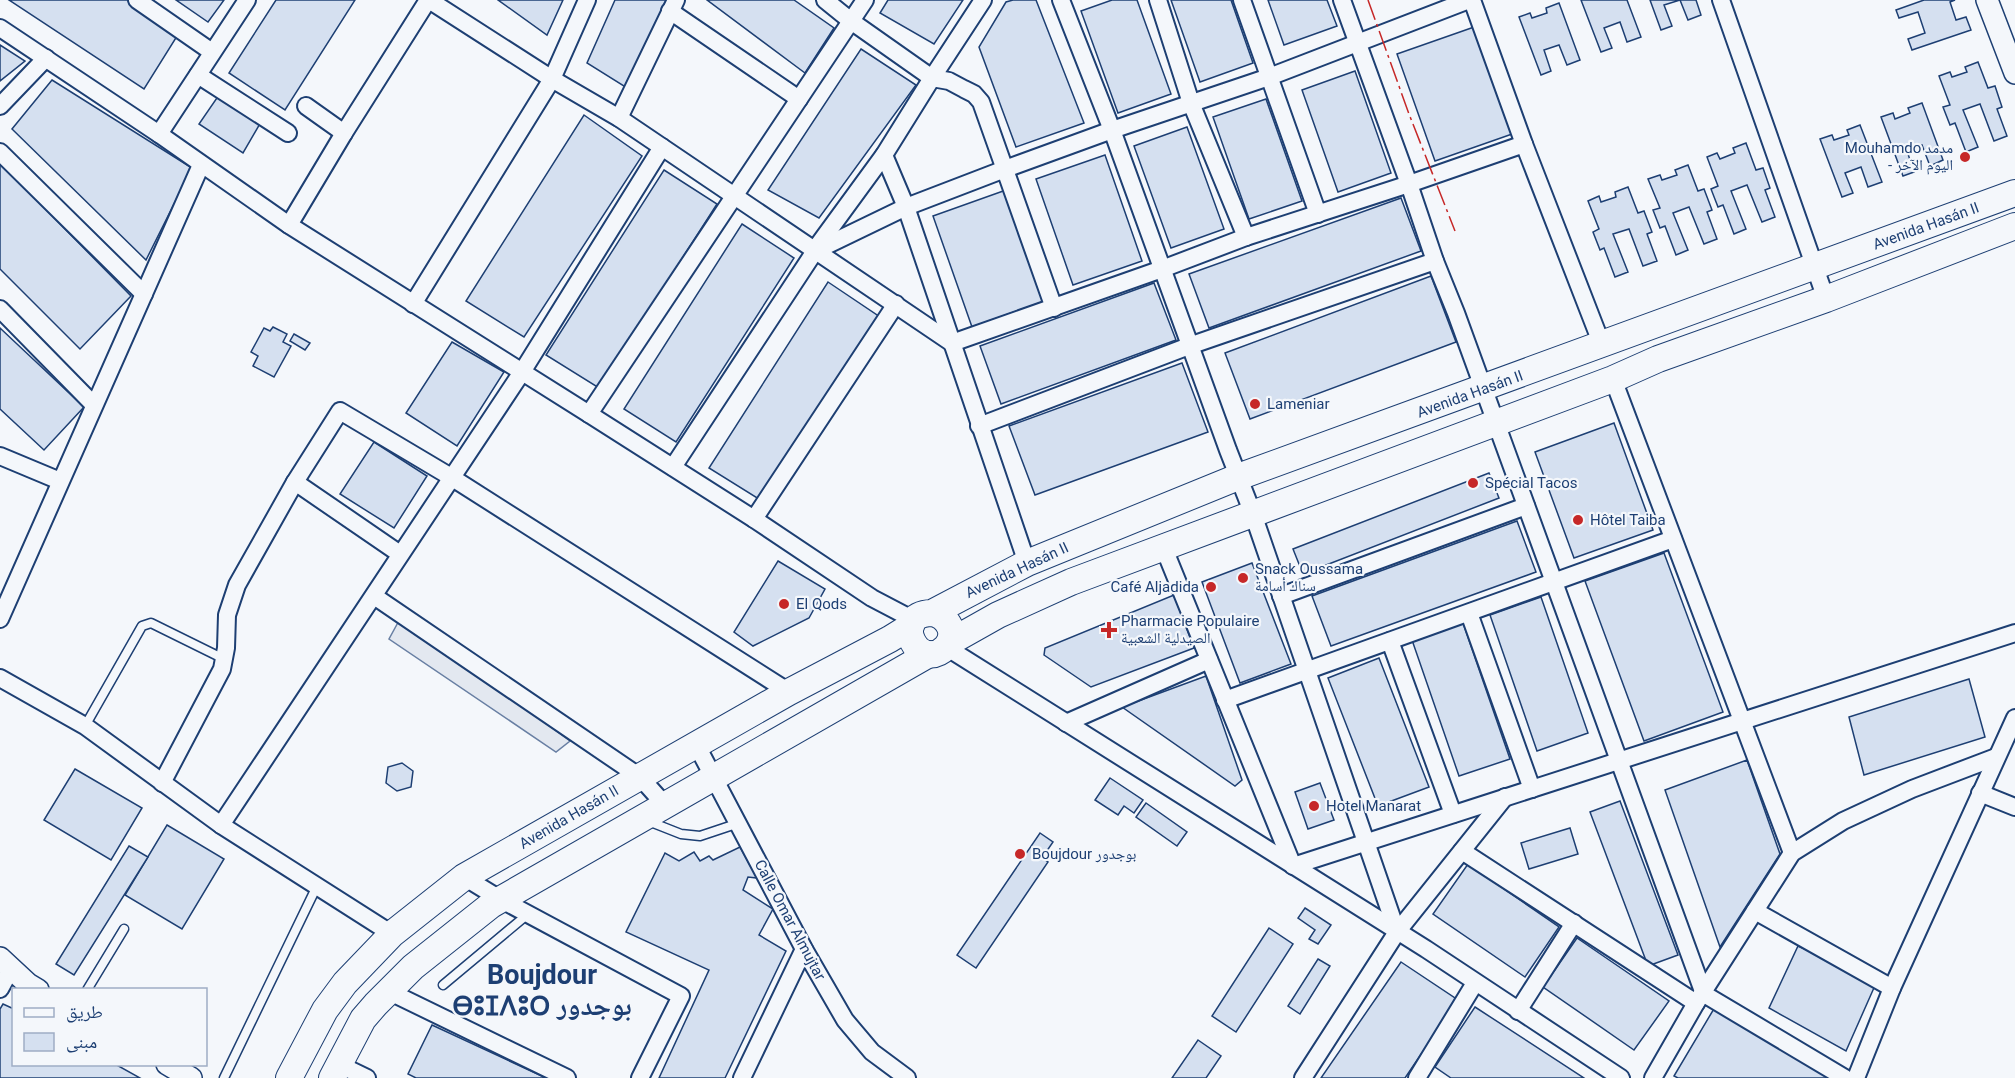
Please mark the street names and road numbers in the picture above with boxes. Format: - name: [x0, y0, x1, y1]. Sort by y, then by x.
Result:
- street label: Avenida Hasán II: [1870, 198, 1982, 254]
- street label: Avenida Hasán II: [1414, 366, 1526, 422]
- street label: Avenida Hasán II: [963, 538, 1071, 602]
- street label: Avenida Hasán II: [516, 781, 622, 853]
- street label: Calle Omar Almujtar: [751, 857, 829, 983]

